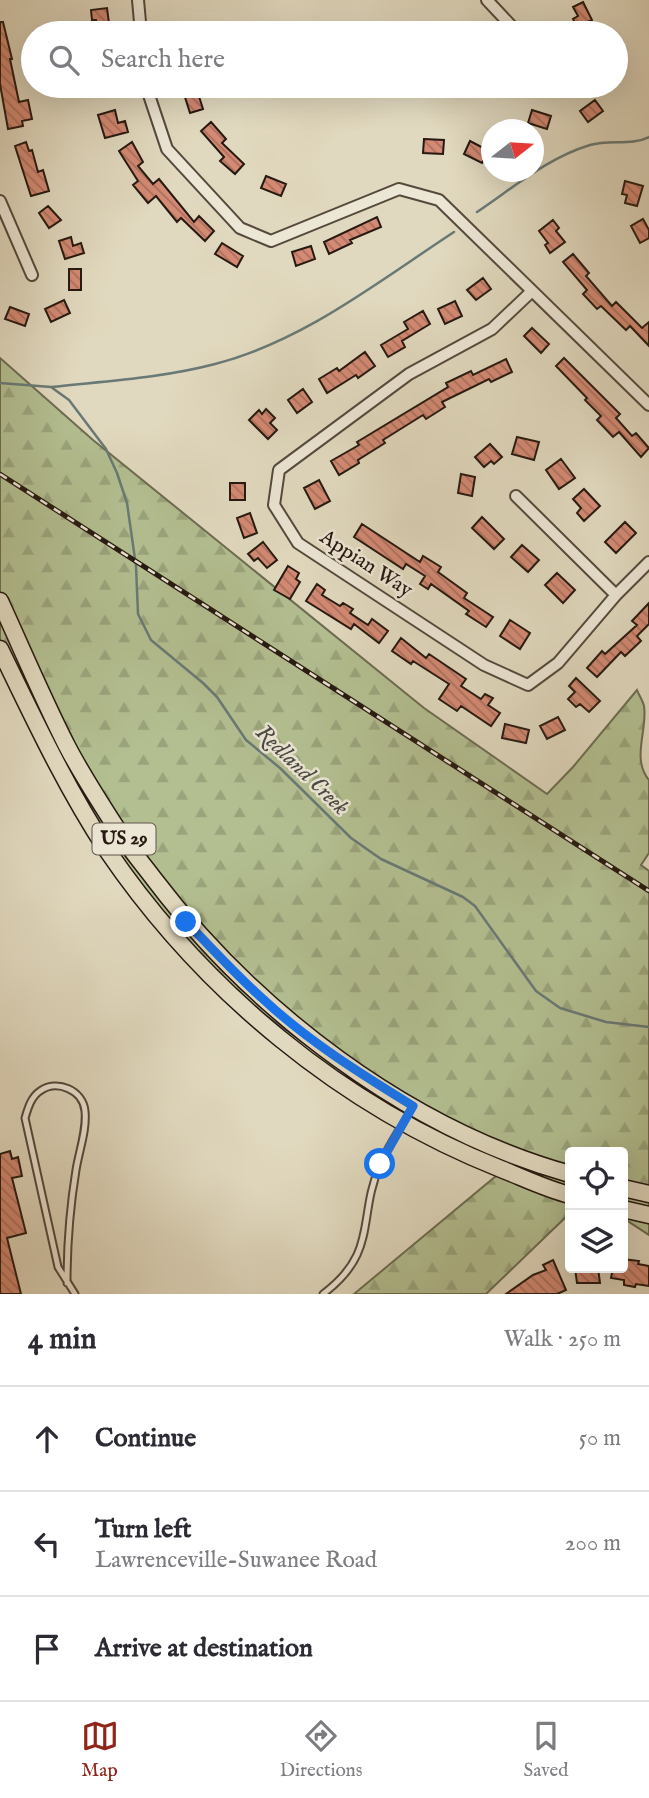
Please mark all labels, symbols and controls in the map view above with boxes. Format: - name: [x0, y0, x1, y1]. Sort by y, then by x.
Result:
- search box: [21, 21, 628, 98]
- icon: search: [45, 41, 83, 79]
- text: Search here: [101, 43, 225, 76]
- north arrow: [481, 119, 544, 182]
- street label: Appian Way: [314, 523, 418, 604]
- water label: Redland Creek: [249, 718, 355, 822]
- road number: US 29: [92, 824, 156, 854]
- route end: [170, 906, 201, 937]
- map controls: [565, 1147, 628, 1273]
- button: locate: [565, 1147, 628, 1210]
- route start: [364, 1148, 395, 1179]
- button: layers: [565, 1210, 628, 1273]
- text: 4 min: [28, 1321, 96, 1359]
- text: Walk · 250 m: [504, 1325, 621, 1354]
- icon: ahead: [28, 1420, 66, 1458]
- text: Continue: [95, 1422, 196, 1455]
- text: 50 m: [579, 1424, 621, 1453]
- text: Turn left: [95, 1513, 192, 1546]
- icon: left: [28, 1525, 66, 1563]
- text: 200 m: [565, 1529, 621, 1558]
- text: Lawrenceville-Suwanee Road: [95, 1546, 377, 1575]
- icon: arrive: [28, 1630, 66, 1668]
- text: Arrive at destination: [95, 1632, 313, 1665]
- tab: Map: [81, 1717, 119, 1783]
- tab: Directions: [280, 1717, 362, 1783]
- tab: Saved: [523, 1717, 568, 1783]

